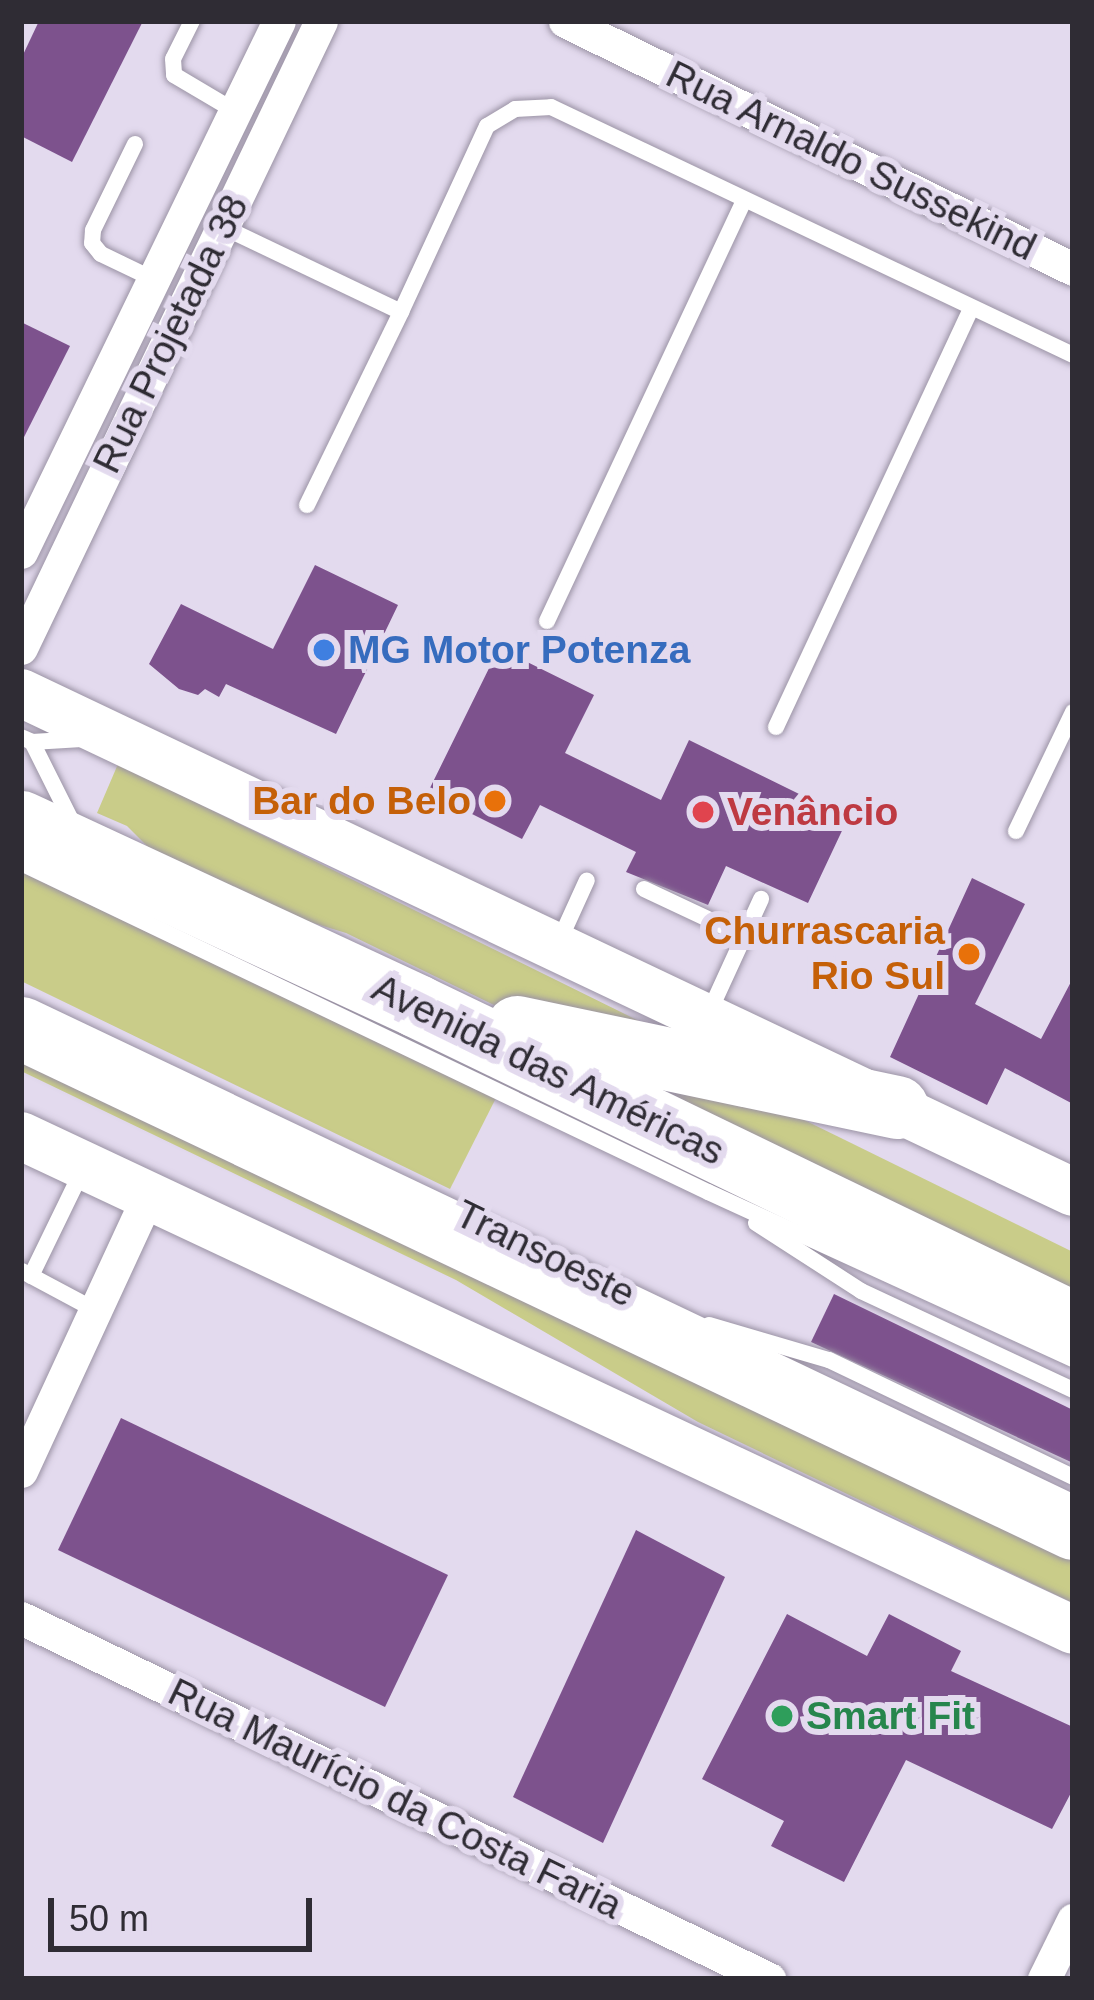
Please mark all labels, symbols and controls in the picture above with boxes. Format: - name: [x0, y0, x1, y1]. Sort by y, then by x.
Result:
- street label: Rua Arnaldo Sussekind: [658, 51, 1044, 271]
- street label: Rua Projetada 38: [83, 187, 259, 481]
- place label: MG Motor Potenza: [348, 627, 690, 673]
- marker: MG Motor Potenza: [311, 637, 337, 663]
- place label: Bar do Belo: [252, 778, 471, 824]
- marker: Bar do Belo: [482, 788, 508, 814]
- place label: Venâncio: [727, 789, 898, 835]
- marker: Venâncio: [690, 799, 716, 825]
- place label: Churrascaria Rio Sul: [704, 909, 945, 1000]
- marker: Churrascaria Rio Sul: [956, 941, 982, 967]
- street label: Avenida das Américas: [364, 964, 732, 1176]
- street label: Transoeste: [448, 1191, 642, 1317]
- street label: Rua Maurício da Costa Faria: [161, 1669, 629, 1929]
- place label: Smart Fit: [806, 1693, 975, 1739]
- marker: Smart Fit: [769, 1703, 795, 1729]
- scale bar: [54, 1874, 318, 1948]
- text: 50 m: [69, 1898, 149, 1939]

